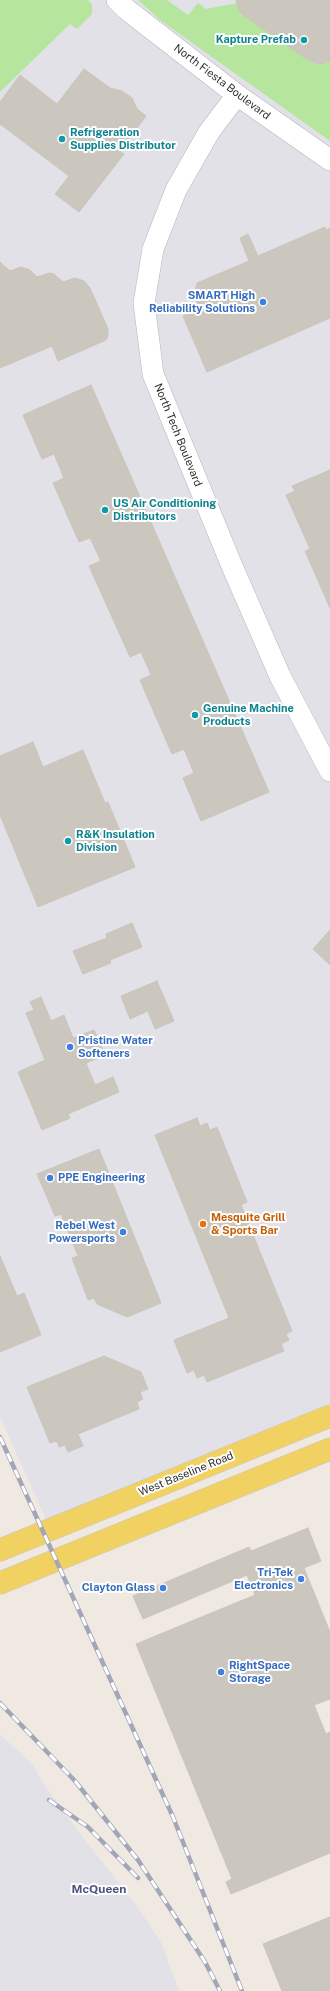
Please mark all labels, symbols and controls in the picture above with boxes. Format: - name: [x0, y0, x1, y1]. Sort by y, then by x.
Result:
- place label: Kapture Prefab: [216, 33, 296, 47]
- marker: Kapture Prefab: [299, 35, 309, 45]
- street label: North Fiesta Boulevard: [171, 41, 273, 123]
- place label: Refrigeration Supplies Distributor: [70, 126, 176, 152]
- marker: Refrigeration Supplies Distributor: [57, 134, 67, 144]
- place label: SMART High Reliability Solutions: [149, 289, 255, 315]
- marker: SMART High Reliability Solutions: [258, 297, 268, 307]
- street label: North Tech Boulevard: [151, 381, 205, 489]
- place label: US Air Conditioning Distributors: [113, 497, 216, 523]
- marker: US Air Conditioning Distributors: [100, 505, 110, 515]
- place label: Genuine Machine Products: [203, 702, 294, 728]
- marker: Genuine Machine Products: [190, 710, 200, 720]
- place label: R&K Insulation Division: [76, 828, 155, 854]
- marker: R&K Insulation Division: [63, 836, 73, 846]
- place label: Pristine Water Softeners: [78, 1034, 153, 1060]
- marker: Pristine Water Softeners: [65, 1042, 75, 1052]
- place label: PPE Engineering: [58, 1171, 145, 1185]
- marker: PPE Engineering: [45, 1173, 55, 1183]
- place label: Mesquite Grill & Sports Bar: [211, 1211, 285, 1237]
- place label: Rebel West Powersports: [49, 1219, 115, 1245]
- marker: Mesquite Grill & Sports Bar: [198, 1219, 208, 1229]
- marker: Rebel West Powersports: [118, 1227, 128, 1237]
- street label: West Baseline Road: [137, 1449, 235, 1499]
- place label: Tri-Tek Electronics: [234, 1566, 293, 1592]
- marker: Tri-Tek Electronics: [296, 1574, 306, 1584]
- place label: Clayton Glass: [82, 1581, 155, 1595]
- marker: Clayton Glass: [158, 1583, 168, 1593]
- place label: RightSpace Storage: [229, 1659, 290, 1685]
- marker: RightSpace Storage: [216, 1667, 226, 1677]
- district label: McQueen: [72, 1882, 126, 1896]

